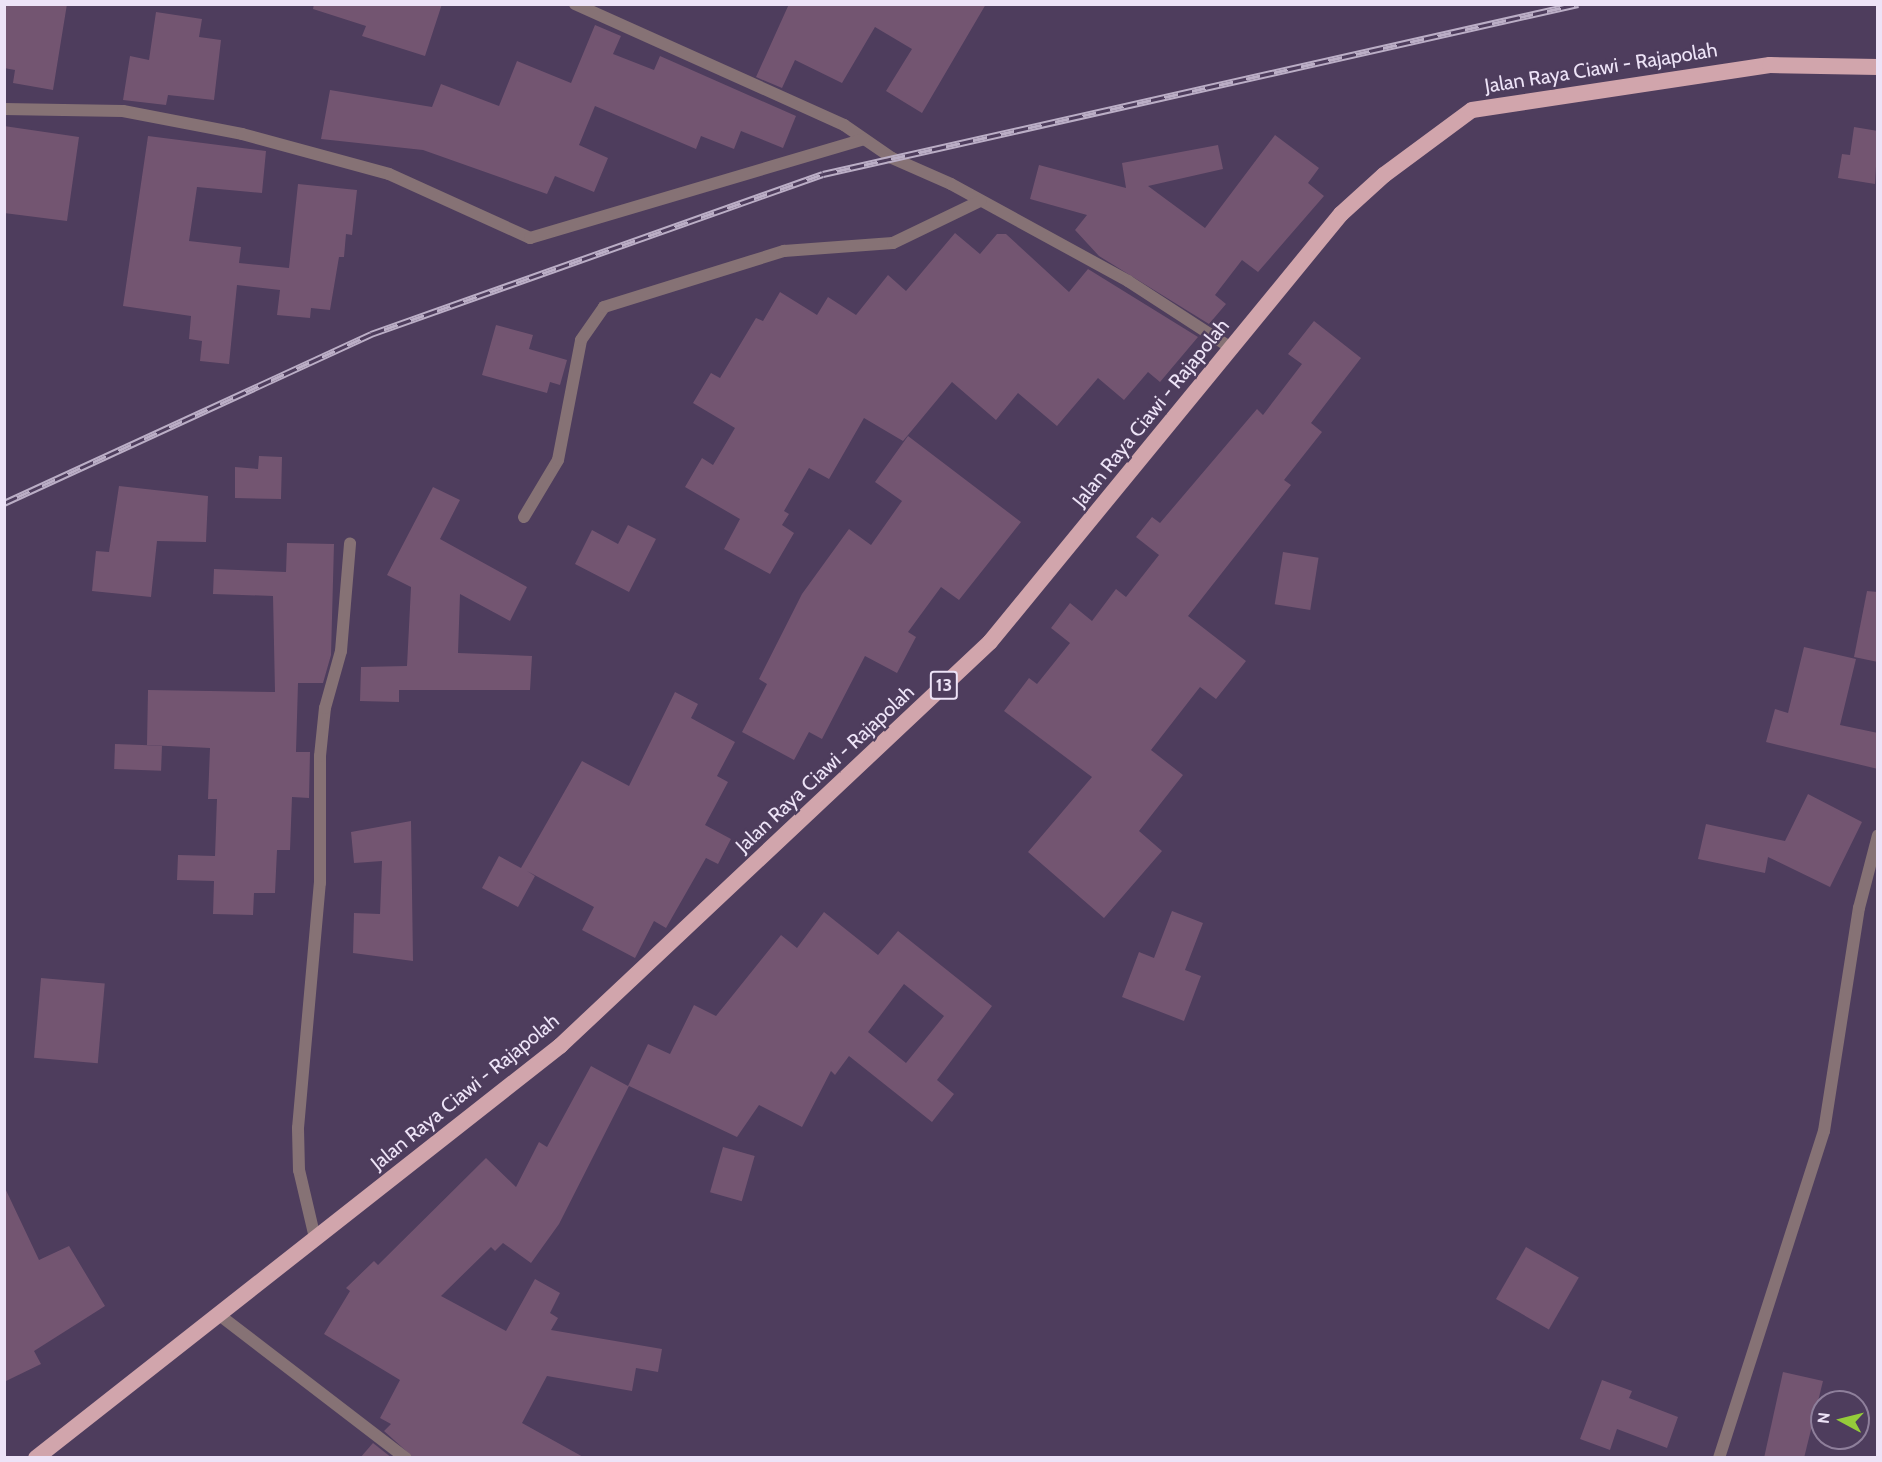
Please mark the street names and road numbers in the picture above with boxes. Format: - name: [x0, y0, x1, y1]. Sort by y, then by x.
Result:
- street label: Jalan Raya Ciawi - Rajapolah: [1483, 38, 1719, 98]
- street label: Jalan Raya Ciawi - Rajapolah: [1068, 314, 1234, 512]
- road number: 13: [929, 670, 959, 700]
- street label: Jalan Raya Ciawi - Rajapolah: [731, 680, 919, 858]
- street label: Jalan Raya Ciawi - Rajapolah: [366, 1009, 564, 1175]

